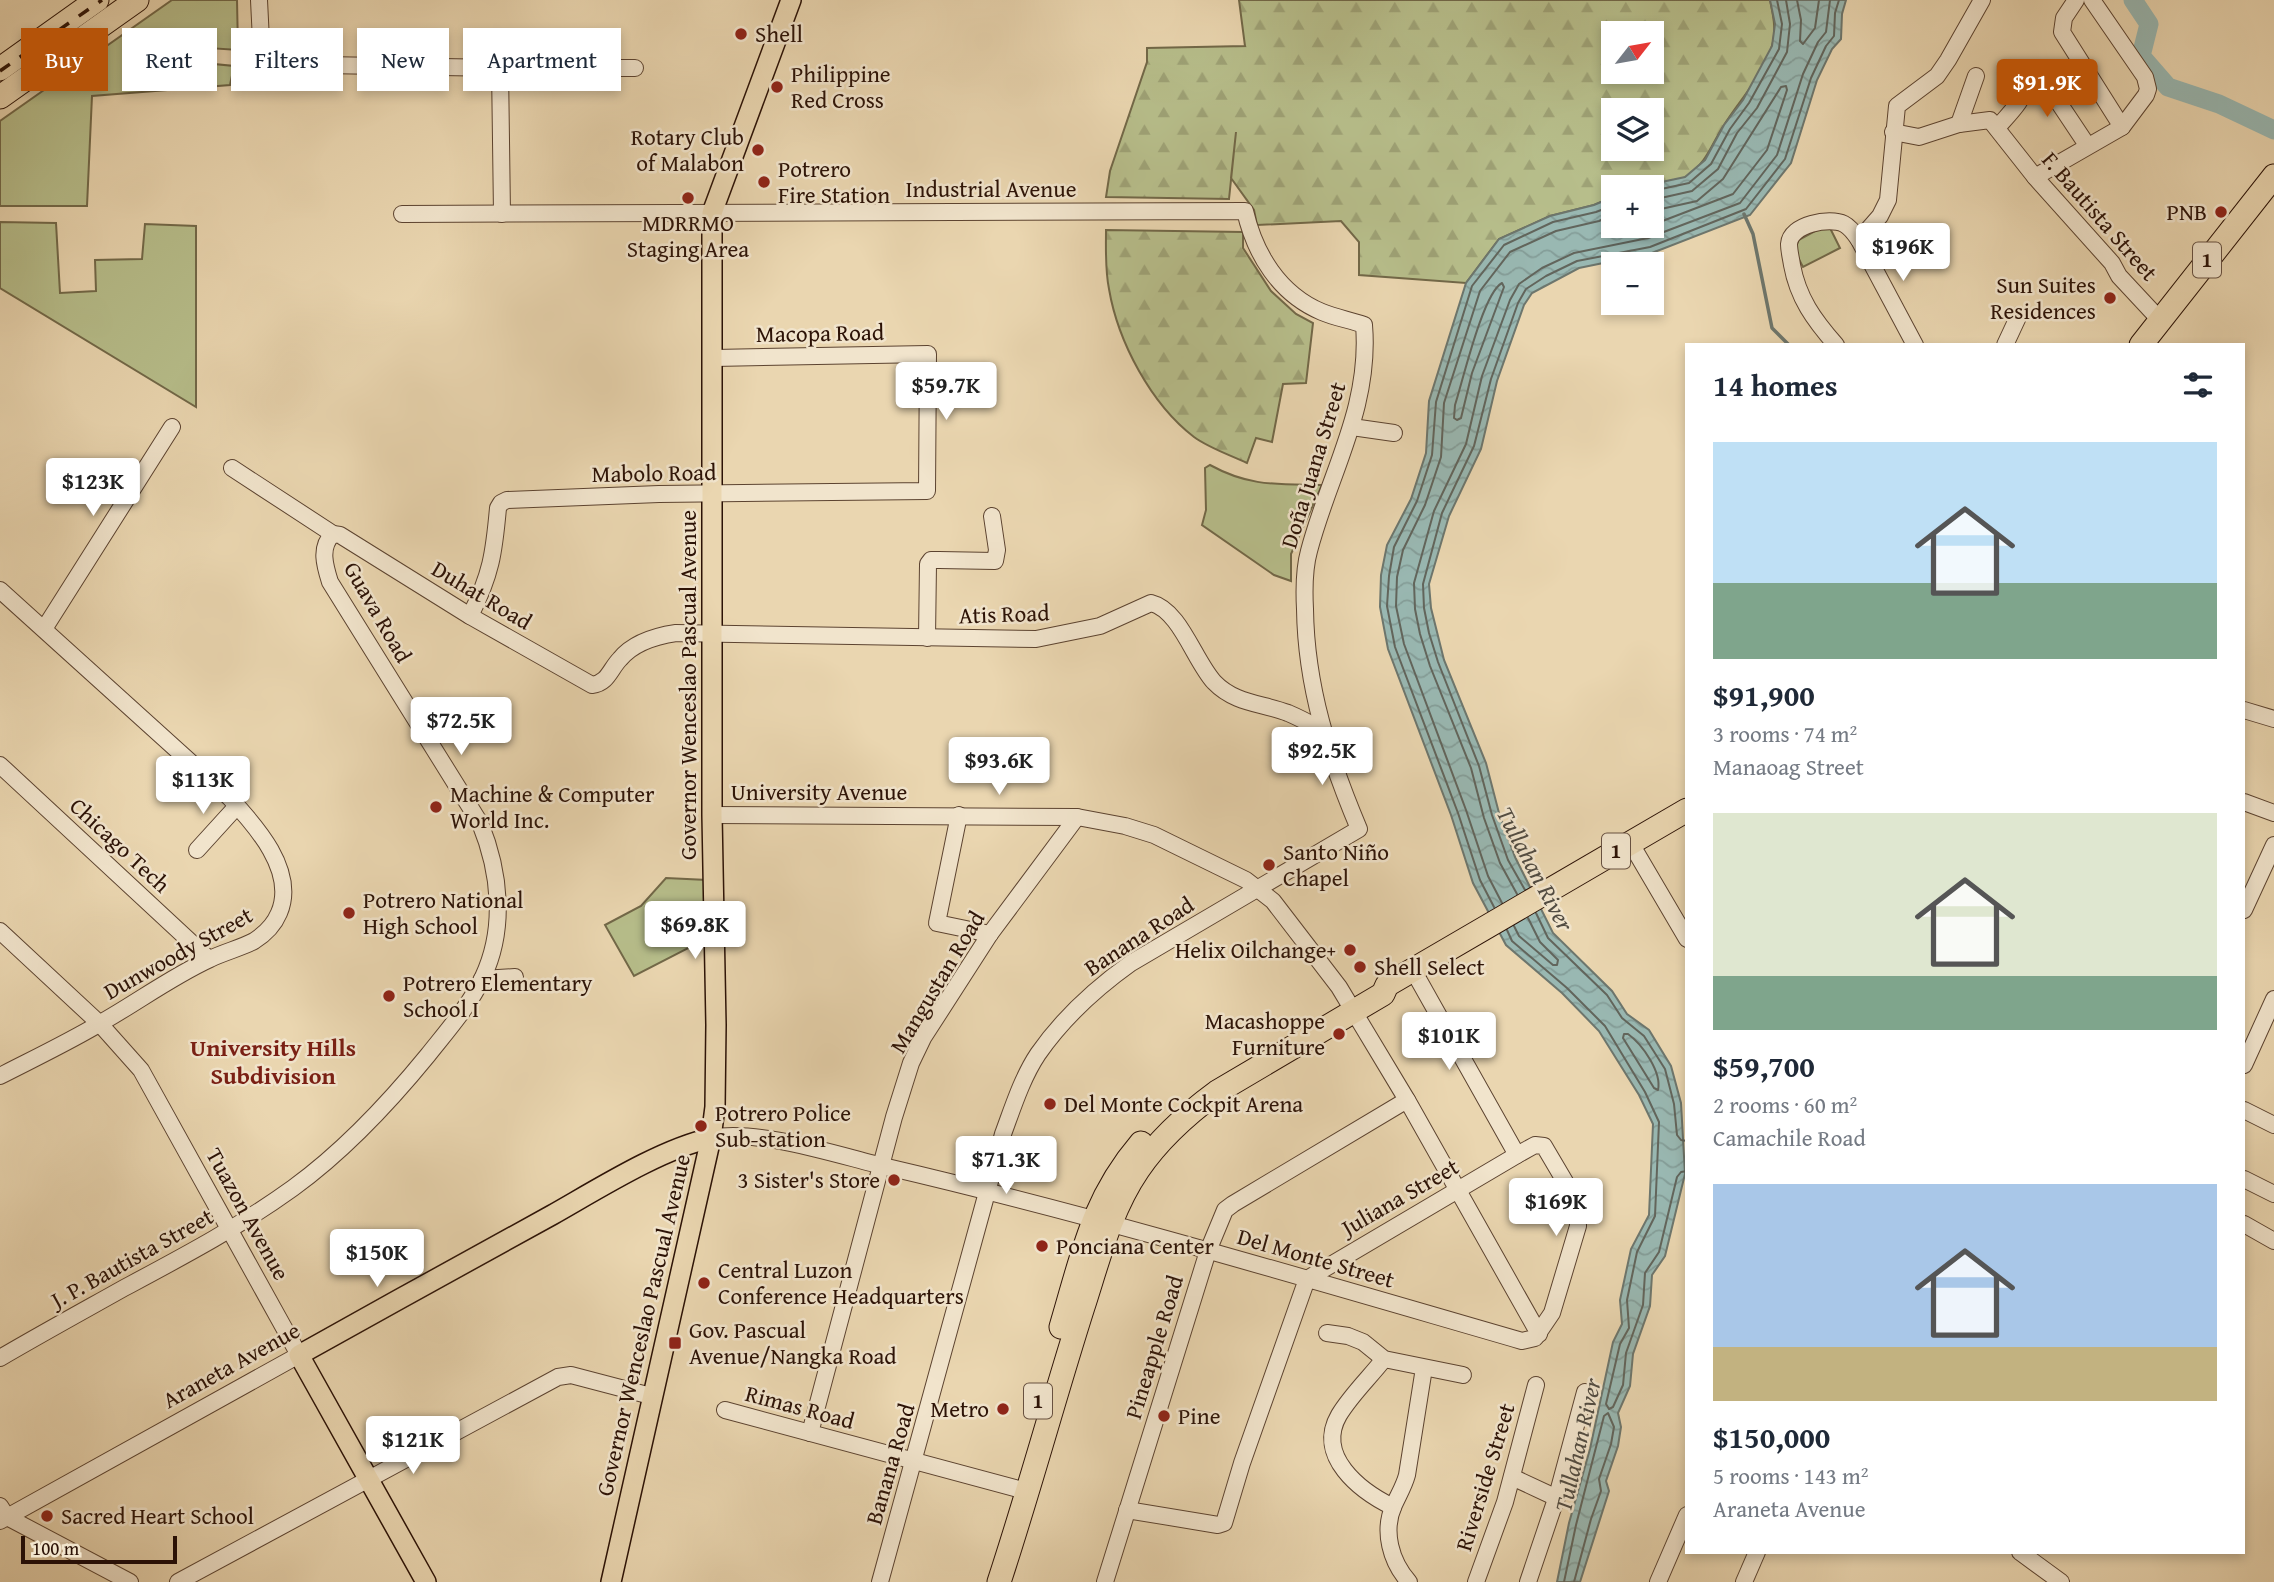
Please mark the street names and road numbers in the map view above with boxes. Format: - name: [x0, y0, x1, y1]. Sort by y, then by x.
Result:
- street label: F. Bautista Street: [2035, 144, 2166, 288]
- street label: Industrial Avenue: [906, 172, 1076, 205]
- road number: 1: [2193, 243, 2221, 278]
- street label: Macopa Road: [756, 315, 885, 350]
- street label: Doña Juana Street: [1272, 378, 1353, 552]
- street label: Mabolo Road: [591, 455, 717, 490]
- street label: Governor Wenceslao Pascual Avenue: [671, 510, 704, 860]
- street label: Duhat Road: [426, 552, 539, 638]
- street label: Guava Road: [336, 555, 421, 669]
- street label: Atis Road: [958, 595, 1051, 632]
- street label: University Avenue: [731, 775, 907, 808]
- street label: Chicago Tech: [63, 789, 178, 900]
- road number: 1: [1602, 834, 1630, 868]
- street label: Banana Road: [1077, 887, 1201, 983]
- street label: Dunwoody Street: [97, 898, 258, 1007]
- street label: Mangustan Road: [881, 904, 992, 1059]
- street label: Tuazon Avenue: [198, 1142, 298, 1286]
- street label: Juliana Street: [1332, 1150, 1465, 1245]
- street label: Governor Wenceslao Pascual Avenue: [587, 1151, 698, 1499]
- street label: J. P. Bautista Street: [42, 1199, 219, 1317]
- street label: Del Monte Street: [1234, 1219, 1399, 1296]
- street label: Pineapple Road: [1116, 1270, 1191, 1423]
- street label: Araneta Avenue: [156, 1313, 305, 1416]
- street label: Rimas Road: [742, 1376, 859, 1437]
- road number: 1: [1024, 1384, 1052, 1418]
- street label: Banana Road: [856, 1399, 923, 1528]
- street label: Riverside Street: [1446, 1399, 1523, 1555]

